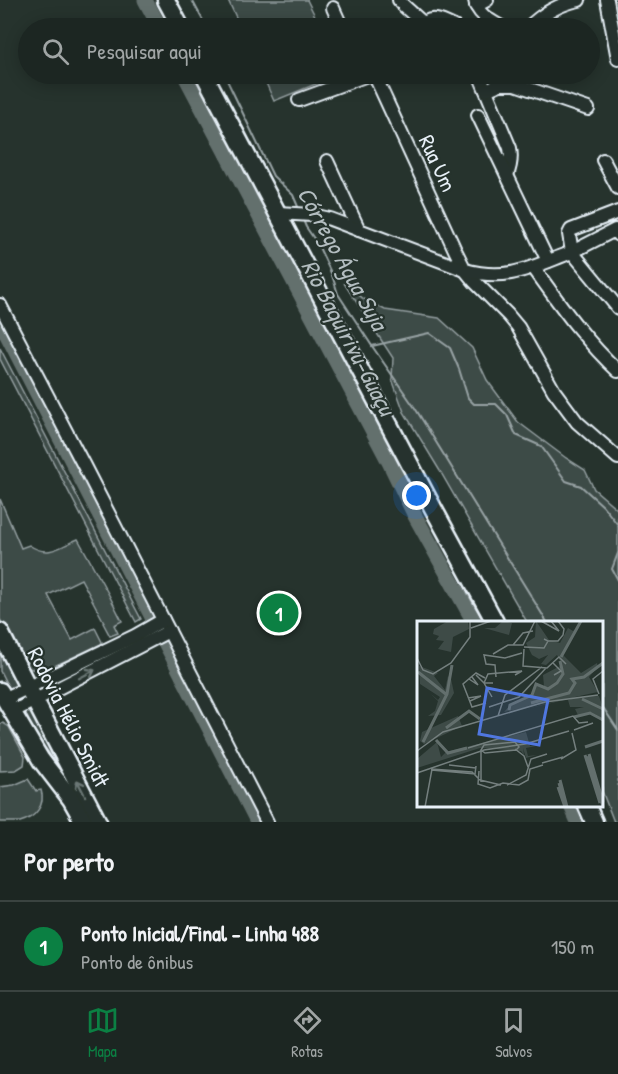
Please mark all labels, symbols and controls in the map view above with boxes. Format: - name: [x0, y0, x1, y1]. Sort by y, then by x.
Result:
- search box: [18, 18, 600, 84]
- icon: search: [39, 35, 72, 68]
- text: Pesquisar aqui: [87, 36, 202, 66]
- street label: Rua Um: [412, 130, 464, 196]
- water label: Córrego Água Suja: [290, 181, 397, 338]
- water label: Rio Baquirivu-Guaçu: [294, 254, 405, 423]
- your location: [402, 481, 431, 510]
- pin: 1: [260, 590, 298, 636]
- inset map: [417, 621, 603, 807]
- street label: Rodovia Hélio Smidt: [21, 642, 117, 793]
- one-way arrow: [77, 668, 95, 680]
- one-way arrow: [75, 780, 86, 798]
- text: Por perto: [24, 844, 114, 879]
- text: Ponto Inicial/Final - Linha 488: [81, 918, 319, 948]
- text: 1: [40, 933, 47, 960]
- text: 150 m: [551, 933, 594, 960]
- text: Ponto de ônibus: [81, 948, 193, 975]
- tab: Mapa: [86, 1004, 119, 1062]
- tab: Rotas: [291, 1004, 324, 1062]
- tab: Salvos: [495, 1004, 532, 1062]

